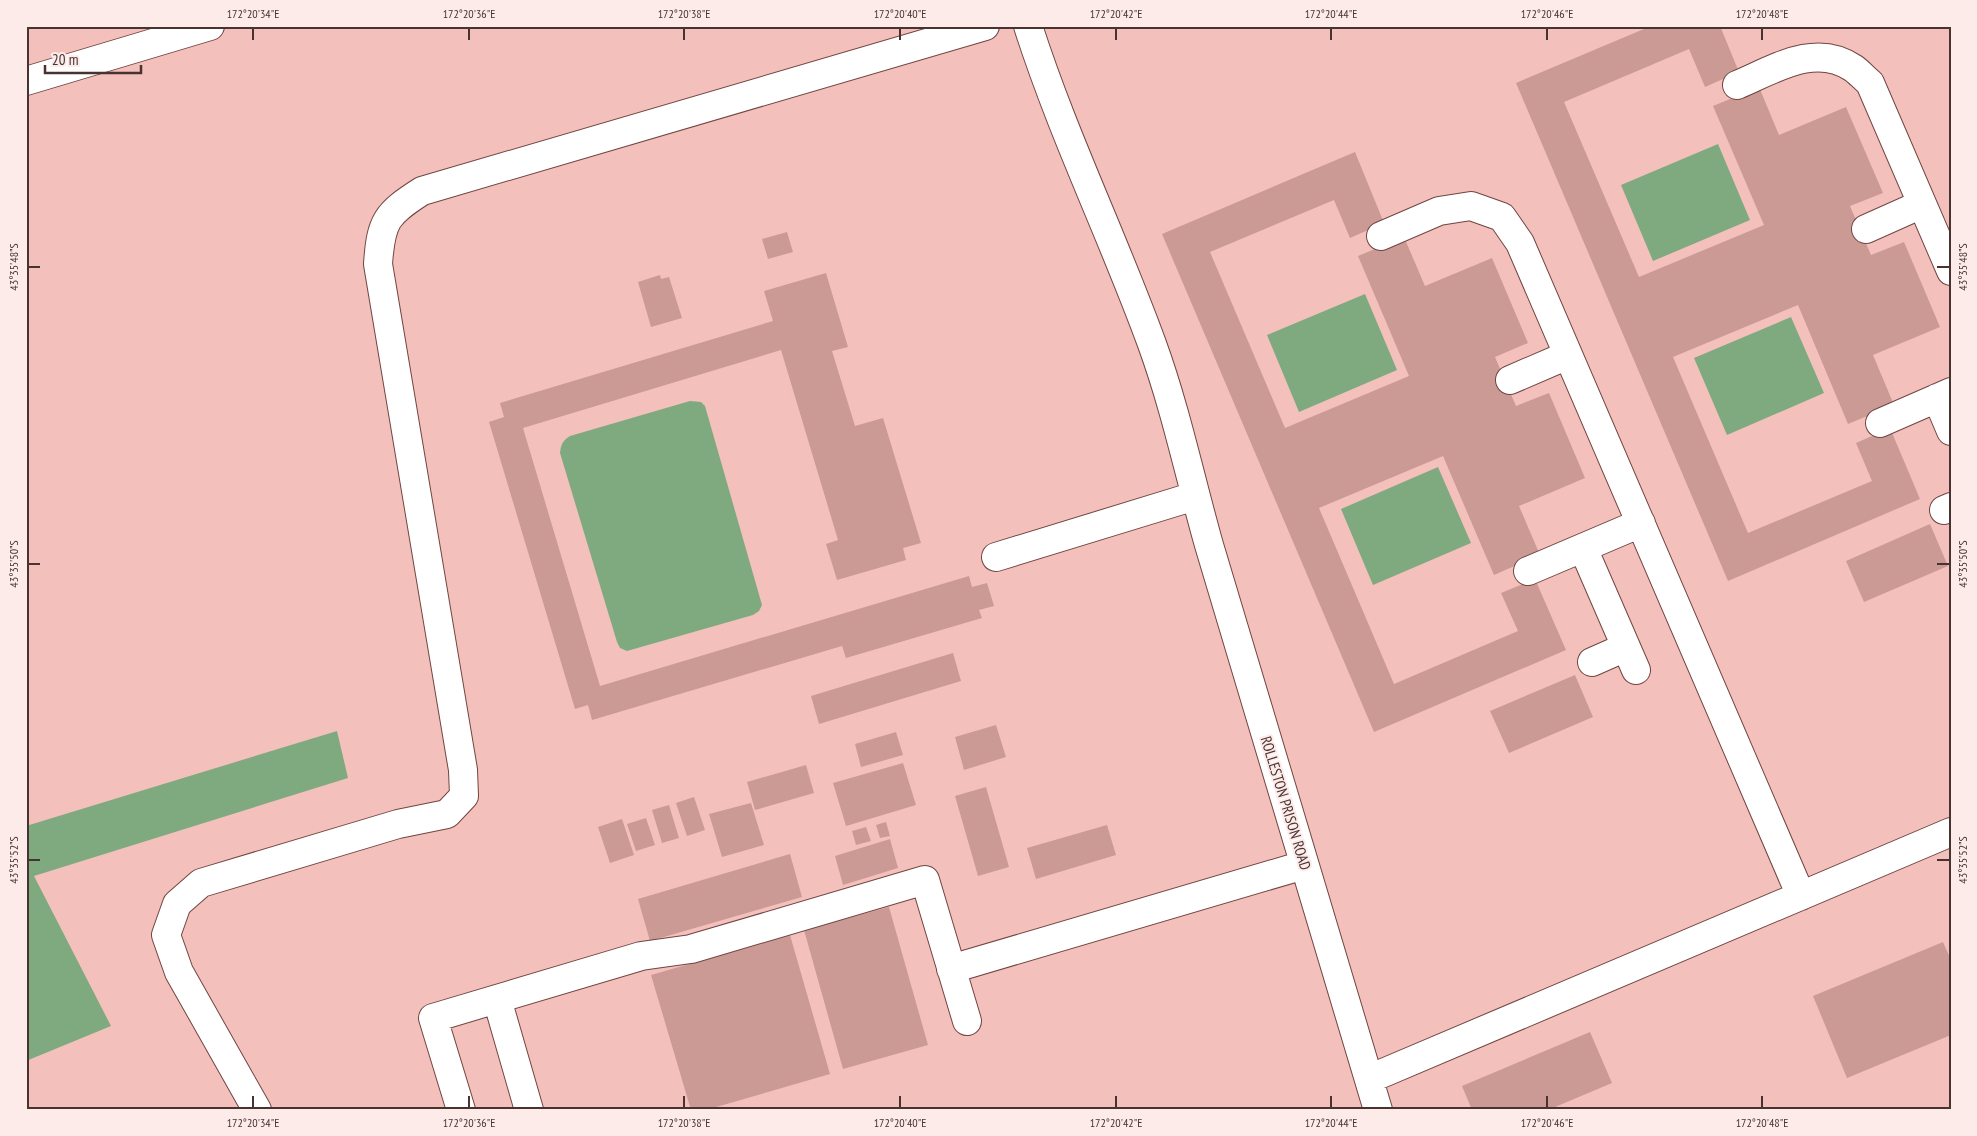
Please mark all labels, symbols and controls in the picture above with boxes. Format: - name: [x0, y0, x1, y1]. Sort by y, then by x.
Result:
- text: 172°20'34"E: [227, 6, 279, 21]
- text: 172°20'36"E: [443, 6, 495, 21]
- text: 172°20'38"E: [658, 6, 710, 21]
- text: 172°20'40"E: [874, 6, 926, 21]
- text: 172°20'42"E: [1090, 6, 1142, 21]
- text: 172°20'44"E: [1305, 6, 1357, 21]
- text: 172°20'46"E: [1521, 6, 1573, 21]
- text: 172°20'48"E: [1736, 6, 1788, 21]
- scale bar: [45, 42, 141, 74]
- text: 20 m: [52, 50, 78, 69]
- text: 43°35'48"S: [6, 243, 21, 291]
- text: 43°35'48"S: [1955, 243, 1970, 291]
- text: 43°35'50"S: [6, 540, 21, 588]
- text: 43°35'50"S: [1955, 540, 1970, 588]
- street label: ROLLESTON PRISON ROAD: [1257, 734, 1315, 872]
- text: 43°35'52"S: [6, 836, 21, 884]
- text: 43°35'52"S: [1955, 836, 1970, 884]
- text: 172°20'34"E: [227, 1115, 279, 1130]
- text: 172°20'36"E: [443, 1115, 495, 1130]
- text: 172°20'38"E: [658, 1115, 710, 1130]
- text: 172°20'40"E: [874, 1115, 926, 1130]
- text: 172°20'42"E: [1090, 1115, 1142, 1130]
- text: 172°20'44"E: [1305, 1115, 1357, 1130]
- text: 172°20'46"E: [1521, 1115, 1573, 1130]
- text: 172°20'48"E: [1736, 1115, 1788, 1130]

